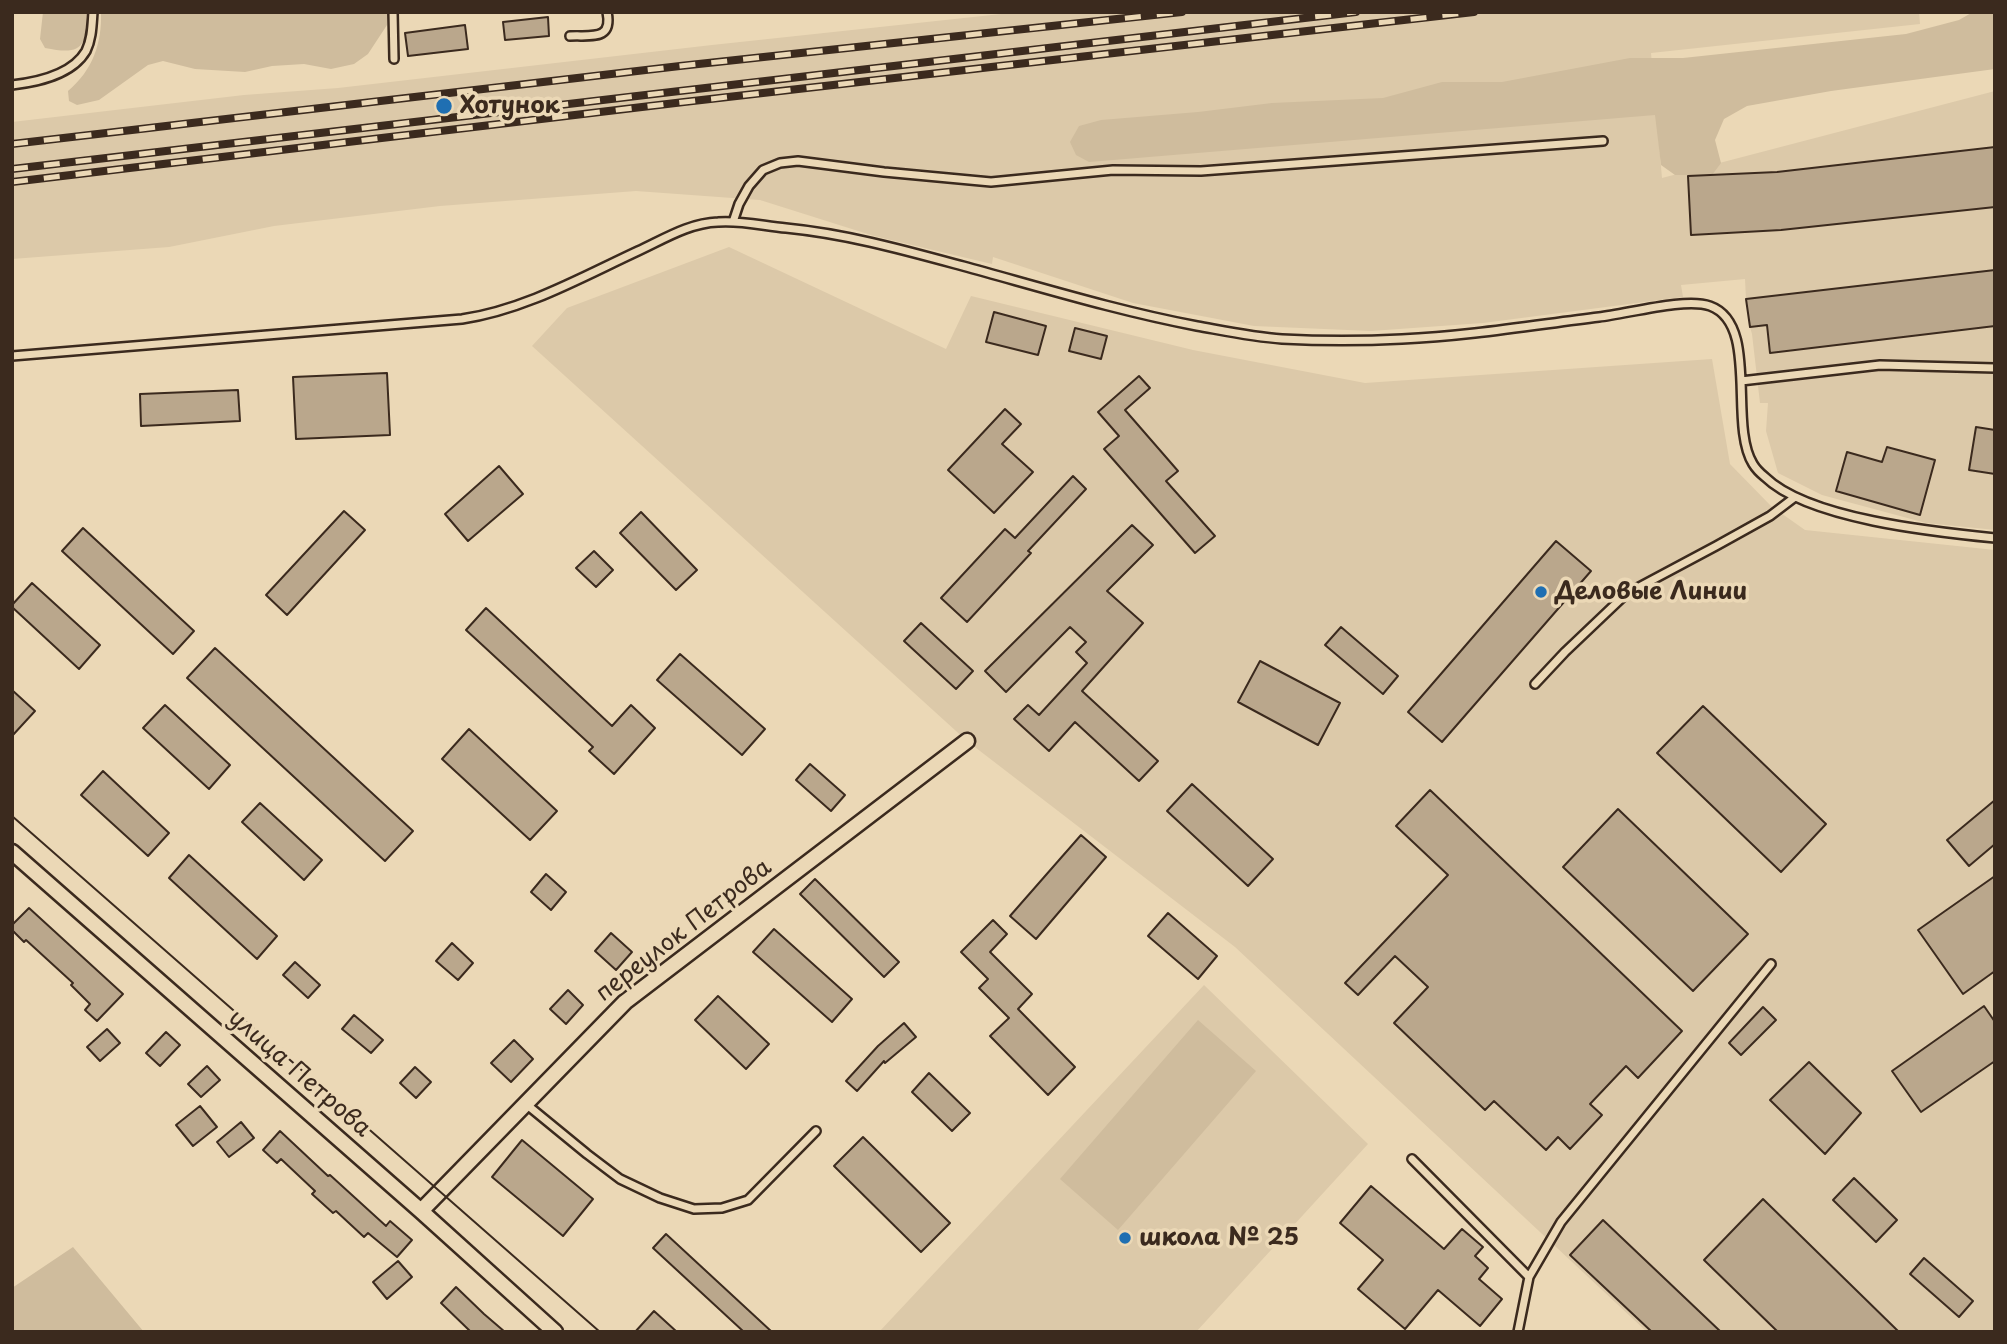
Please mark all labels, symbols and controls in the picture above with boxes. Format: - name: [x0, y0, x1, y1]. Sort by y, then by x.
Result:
- place label: Хотунок: [460, 92, 560, 120]
- marker: Хотунок: [434, 96, 454, 116]
- place label: Деловые Линии: [1555, 578, 1747, 606]
- marker: Деловые Линии: [1533, 584, 1549, 600]
- street label: переулок Петрова: [590, 853, 778, 1009]
- street label: улица Петрова: [222, 1004, 376, 1144]
- place label: школа № 25: [1139, 1224, 1299, 1252]
- marker: школа № 25: [1117, 1230, 1133, 1246]

